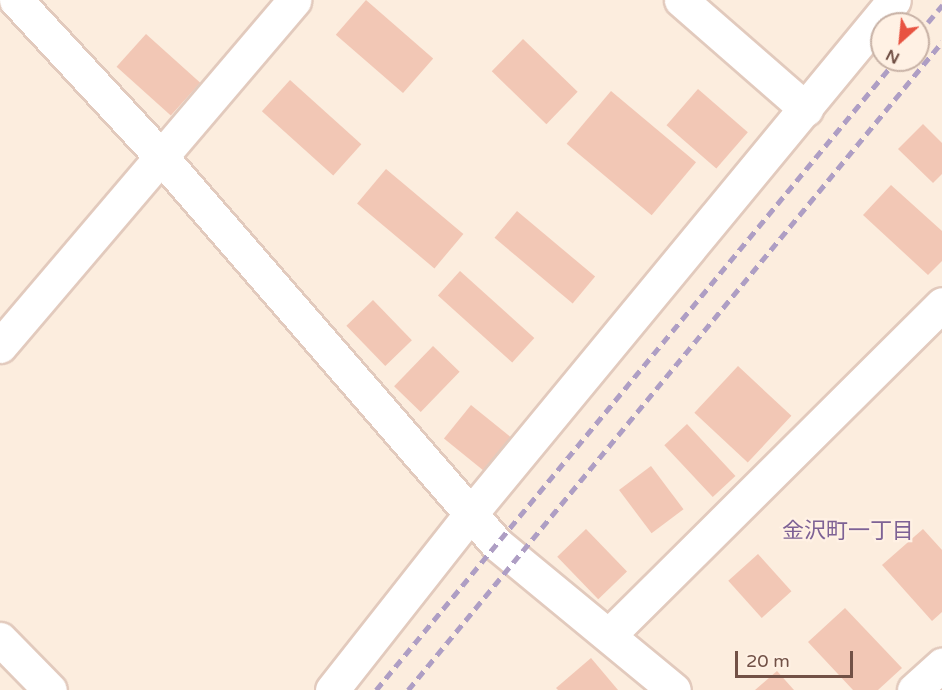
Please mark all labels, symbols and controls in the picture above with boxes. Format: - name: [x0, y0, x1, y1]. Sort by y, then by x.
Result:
- north arrow: [870, 12, 930, 72]
- text: N: [882, 44, 903, 68]
- district label: 金沢町一丁目: [782, 519, 914, 545]
- scale bar: [738, 639, 856, 677]
- text: 20 m: [746, 650, 790, 672]

